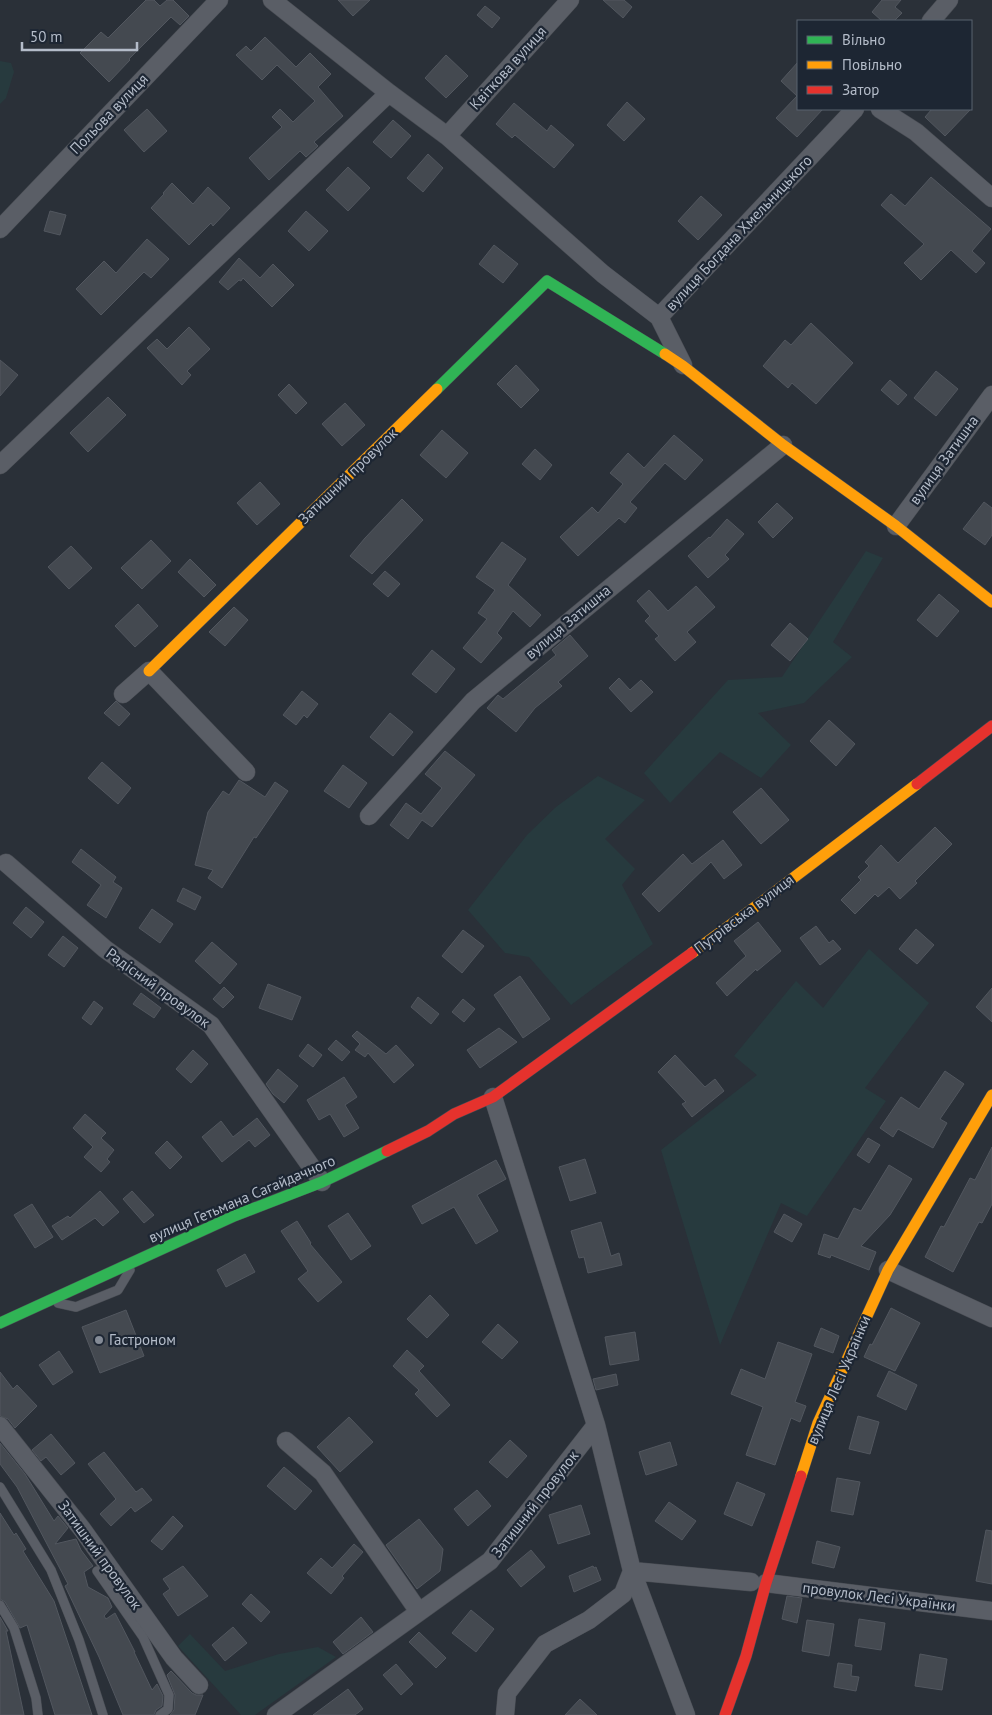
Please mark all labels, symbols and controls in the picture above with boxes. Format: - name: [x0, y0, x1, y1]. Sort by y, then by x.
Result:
- scale bar: [22, 20, 138, 52]
- legend: [797, 20, 972, 110]
- street label: Квіткова вулиця: [465, 22, 550, 113]
- text: 50 m: [30, 27, 63, 46]
- text: Вільно: [842, 30, 885, 49]
- text: Повільно: [842, 55, 902, 74]
- street label: Польова вулиця: [66, 69, 152, 158]
- text: Затор: [842, 80, 879, 99]
- street label: вулиця Богдана Хмельницького: [661, 151, 816, 315]
- street label: вулиця Затишна: [905, 411, 982, 508]
- street label: Затишний провулок: [294, 423, 402, 528]
- street label: вулиця Затишна: [521, 580, 614, 663]
- street label: Путрівська вулиця: [690, 870, 797, 957]
- street label: Радісний провулок: [103, 943, 215, 1032]
- street label: вулиця Гетьмана Сагайдачного: [146, 1151, 338, 1247]
- street label: вулиця Лесі Українки: [803, 1312, 874, 1447]
- place label: Гастроном: [109, 1330, 176, 1349]
- marker: Гастроном: [93, 1334, 105, 1346]
- street label: Затишний провулок: [487, 1446, 583, 1561]
- street label: Затишний провулок: [54, 1496, 147, 1614]
- street label: провулок Лесі Українки: [801, 1578, 957, 1615]

